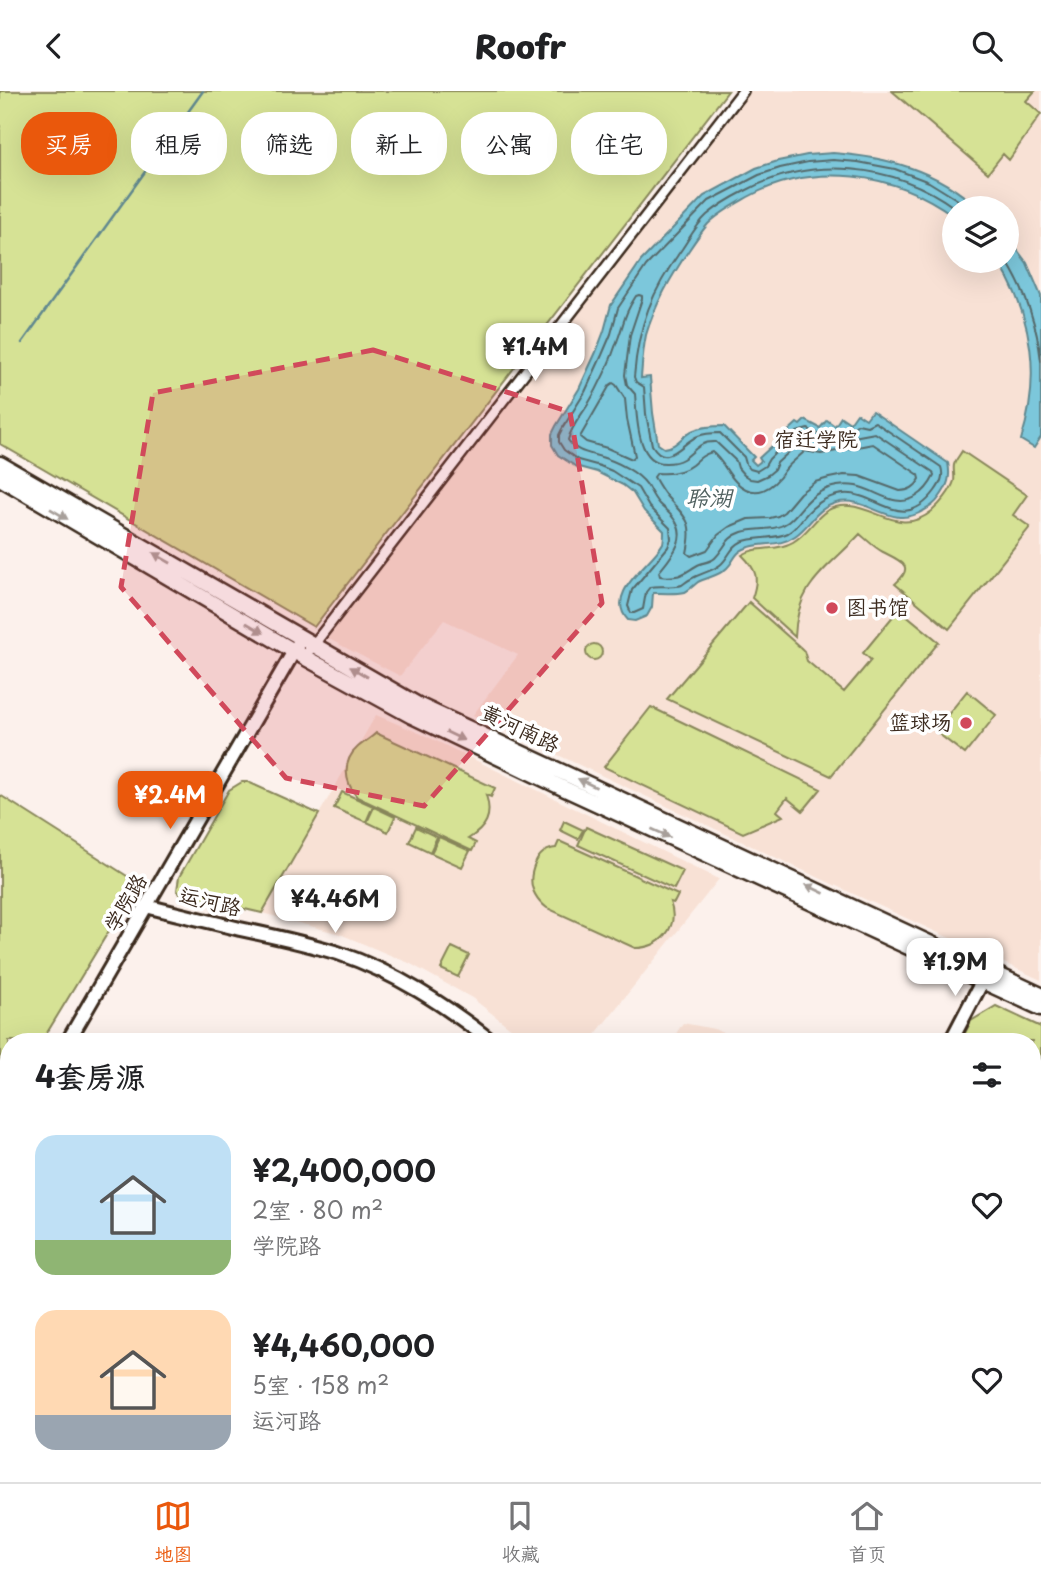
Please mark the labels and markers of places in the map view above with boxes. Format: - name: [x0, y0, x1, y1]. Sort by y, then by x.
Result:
- pin: ¥1.4M: [486, 323, 584, 383]
- place label: 宿迁学院: [774, 422, 858, 454]
- marker: 宿迁学院: [752, 432, 768, 448]
- place label: 图书馆: [846, 590, 909, 622]
- marker: 图书馆: [824, 600, 840, 616]
- place label: 篮球场: [889, 705, 952, 737]
- marker: 篮球场: [958, 715, 974, 731]
- pin: ¥2.4M: [121, 771, 219, 831]
- pin: ¥4.46M: [278, 875, 392, 935]
- pin: ¥1.9M: [906, 939, 1004, 998]

